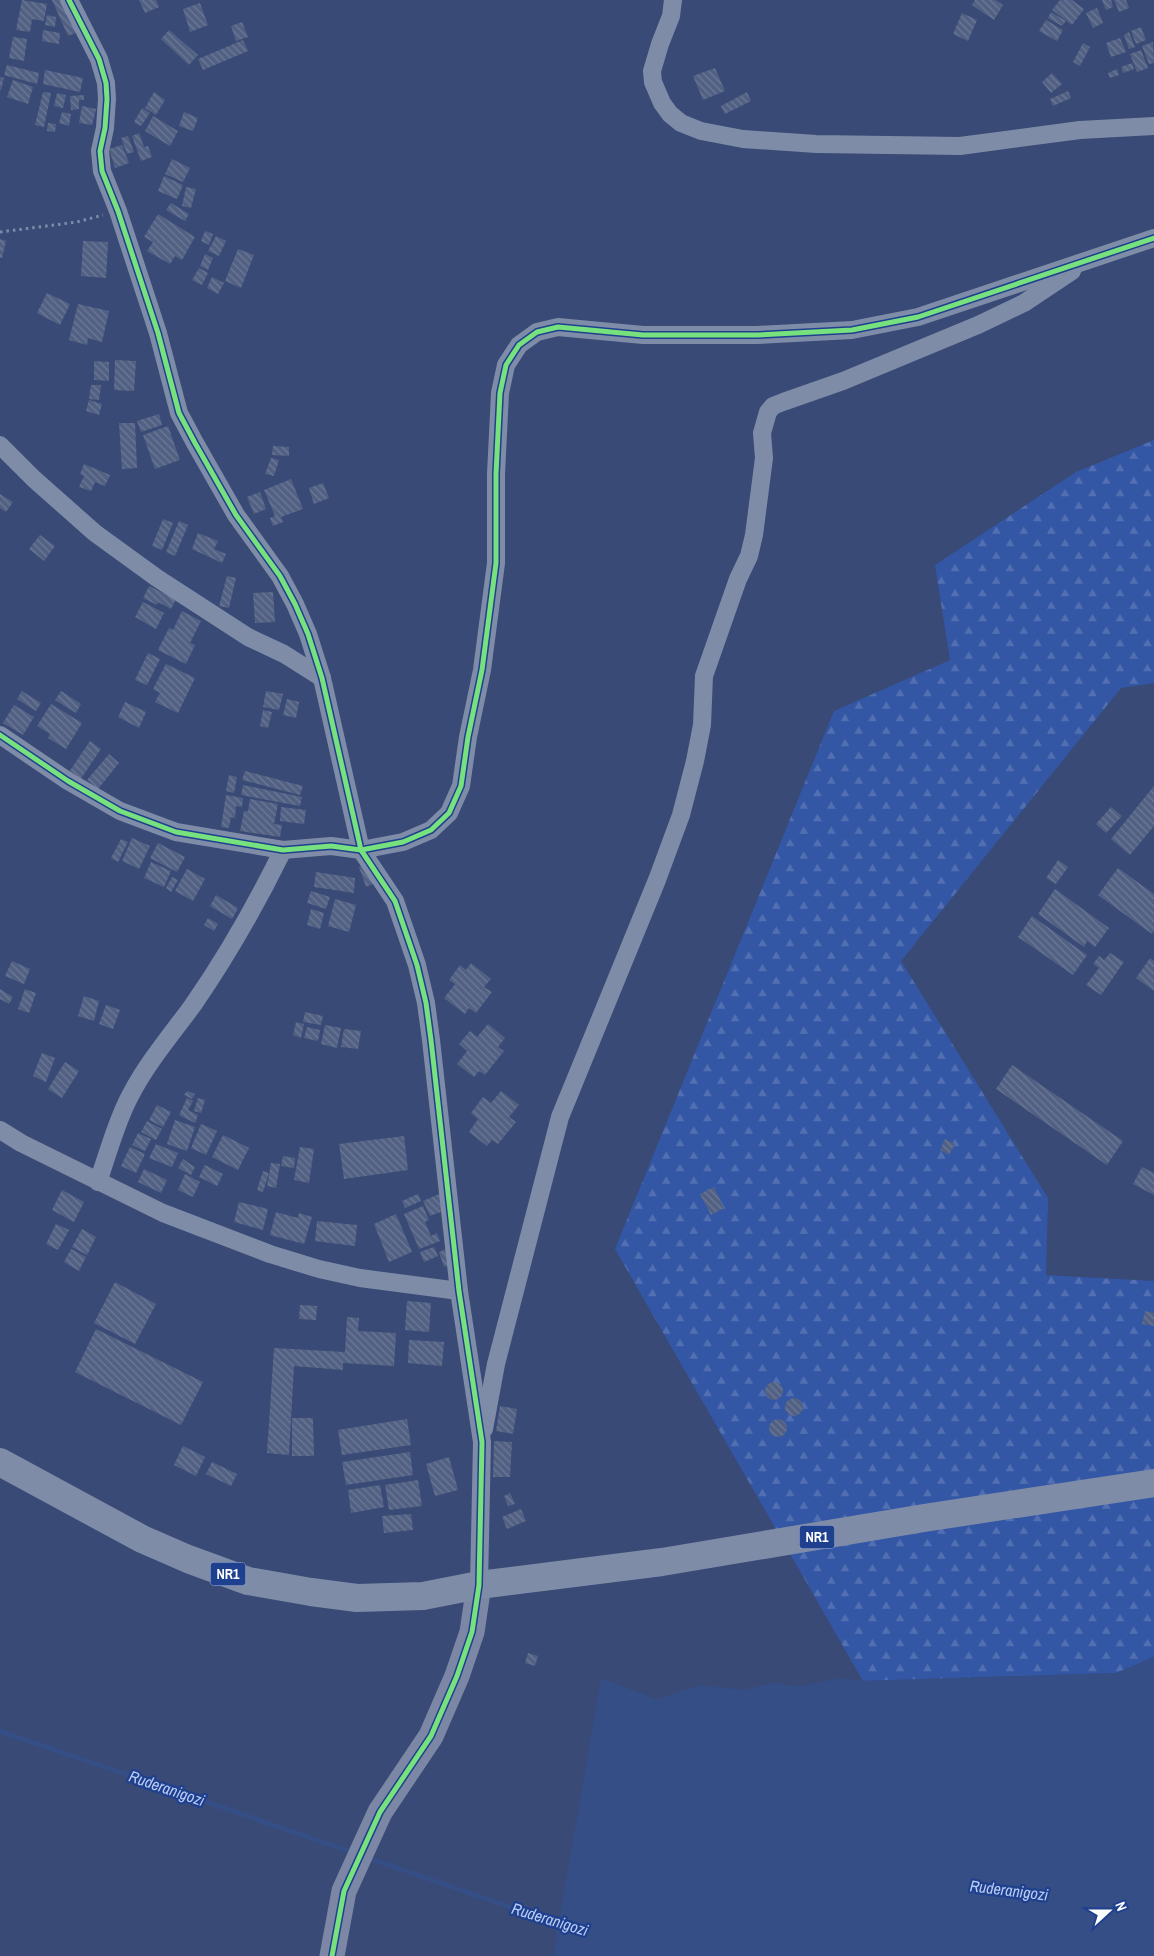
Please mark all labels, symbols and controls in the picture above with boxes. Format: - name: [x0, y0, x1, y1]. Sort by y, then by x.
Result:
- road number: NR1: [800, 1525, 834, 1548]
- road number: NR1: [210, 1562, 246, 1586]
- water label: Ruderanigozi: [126, 1765, 208, 1811]
- water label: Ruderanigozi: [969, 1874, 1050, 1906]
- north arrow: [1084, 1886, 1134, 1936]
- water label: Ruderanigozi: [509, 1897, 591, 1941]
- text: N: [1111, 1899, 1131, 1913]

